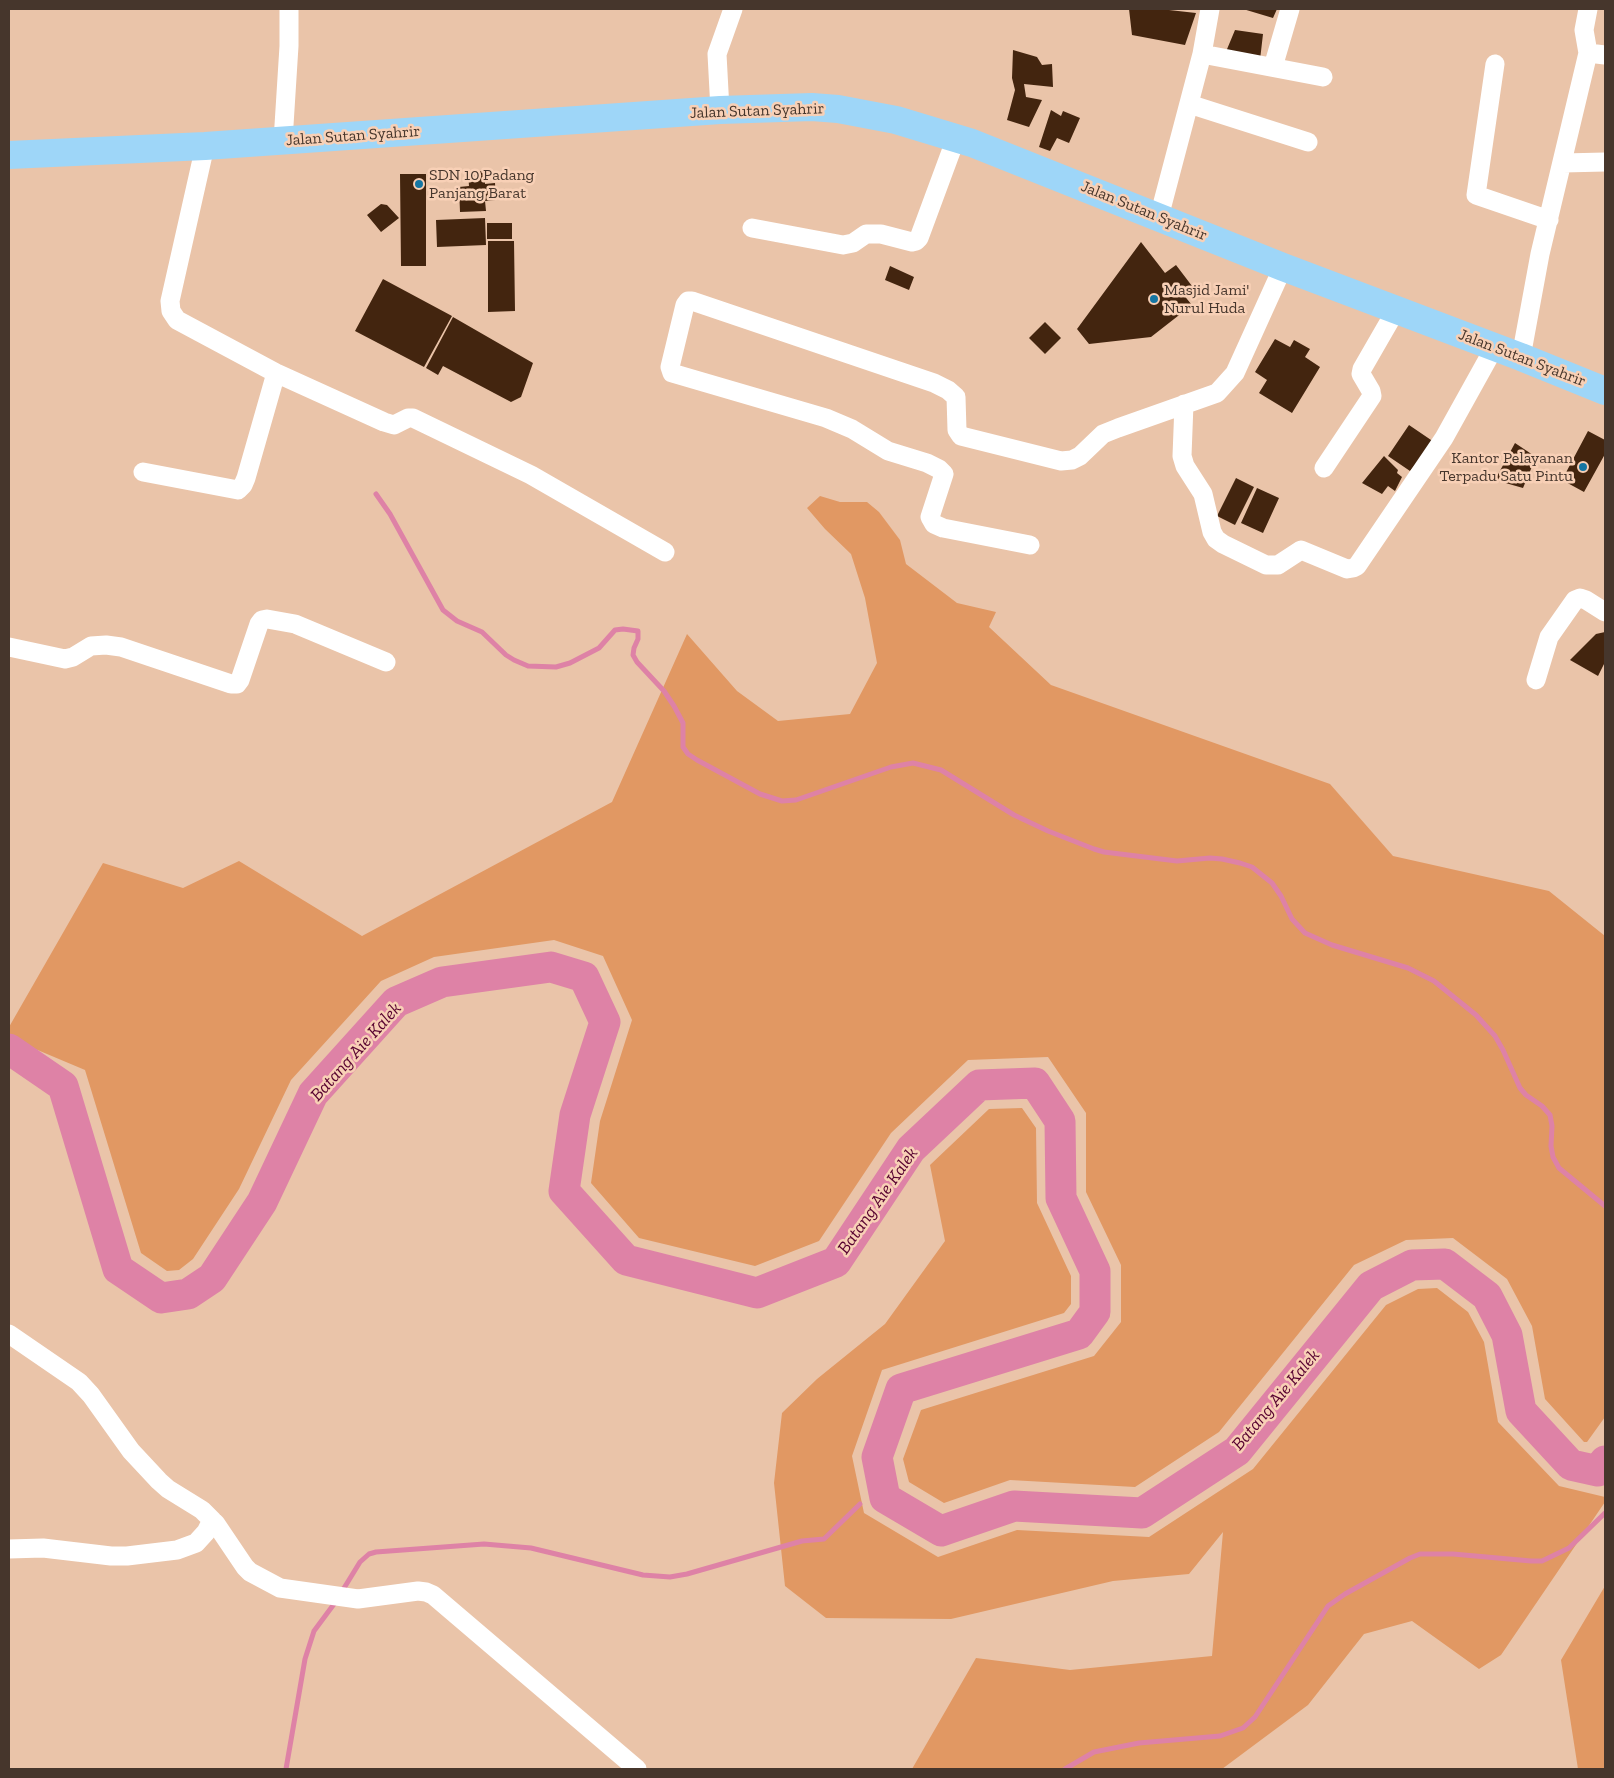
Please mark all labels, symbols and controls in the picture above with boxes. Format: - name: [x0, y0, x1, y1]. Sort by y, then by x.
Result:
- street label: Jalan Sutan Syahrir: [689, 99, 825, 123]
- street label: Jalan Sutan Syahrir: [285, 122, 421, 150]
- place label: SDN 10 Padang Panjang Barat: [429, 165, 534, 203]
- street label: Jalan Sutan Syahrir: [1078, 177, 1210, 245]
- marker: SDN 10 Padang Panjang Barat: [413, 178, 425, 190]
- place label: Masjid Jami' Nurul Huda: [1164, 280, 1249, 318]
- marker: Masjid Jami' Nurul Huda: [1148, 293, 1160, 305]
- street label: Jalan Sutan Syahrir: [1456, 325, 1588, 391]
- place label: Kantor Pelayanan Terpadu Satu Pintu: [1439, 448, 1573, 486]
- marker: Kantor Pelayanan Terpadu Satu Pintu: [1577, 461, 1589, 473]
- water label: Batang Aie Kalek: [306, 998, 406, 1106]
- water label: Batang Aie Kalek: [833, 1143, 923, 1259]
- water label: Batang Aie Kalek: [1227, 1345, 1325, 1455]

